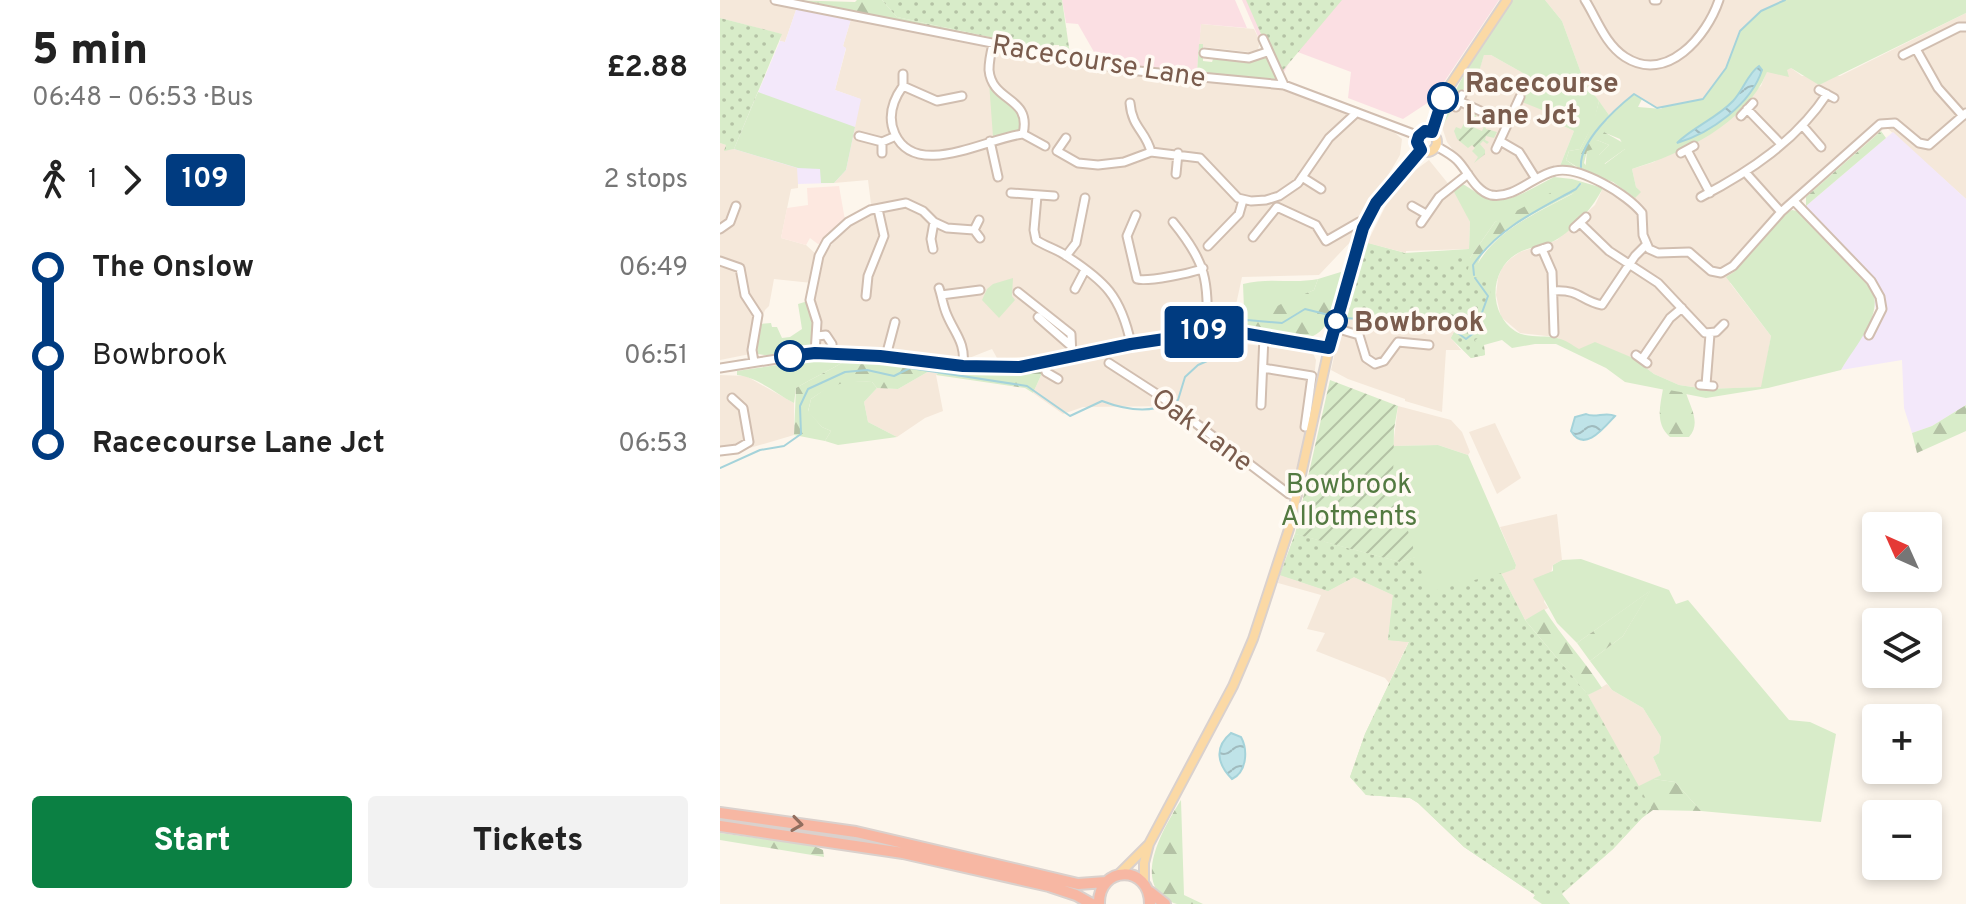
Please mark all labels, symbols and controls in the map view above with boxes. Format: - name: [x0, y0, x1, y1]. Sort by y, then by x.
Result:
- text: 5 min: [32, 24, 148, 80]
- street label: Racecourse Lane: [989, 28, 1208, 98]
- text: £2.88: [607, 50, 688, 87]
- place label: Racecourse Lane Jct: [1465, 67, 1619, 135]
- text: 06:48 – 06:53 · Bus: [32, 82, 254, 115]
- marker: Racecourse Lane Jct: [1428, 83, 1458, 113]
- icon: walk: [32, 158, 76, 202]
- icon: forward: [110, 158, 154, 202]
- text: 109: [182, 162, 229, 198]
- text: 1: [88, 164, 98, 197]
- text: 2 stops: [603, 164, 688, 197]
- text: The Onslow: [92, 250, 254, 287]
- text: 06:49: [619, 252, 688, 285]
- line badge: 109: [1158, 306, 1250, 358]
- place label: Bowbrook: [1354, 306, 1484, 342]
- marker: Bowbrook: [1325, 310, 1347, 332]
- text: 109: [1181, 314, 1227, 350]
- text: Bowbrook: [92, 338, 227, 375]
- text: 06:51: [624, 340, 688, 373]
- unlabelled marker: [775, 341, 805, 371]
- street label: Oak Lane: [1143, 381, 1259, 481]
- text: Racecourse Lane Jct: [92, 426, 385, 463]
- text: 06:53: [618, 428, 688, 461]
- park label: Bowbrook Allotments: [1281, 468, 1417, 536]
- north arrow: [1862, 512, 1942, 592]
- map controls: [1862, 512, 1942, 880]
- button: layers: [1862, 608, 1942, 688]
- button: +: [1862, 704, 1942, 784]
- button: Start: [32, 796, 352, 888]
- button: Tickets: [368, 796, 688, 888]
- button: −: [1862, 800, 1942, 880]
- one-way arrow: [790, 815, 804, 832]

